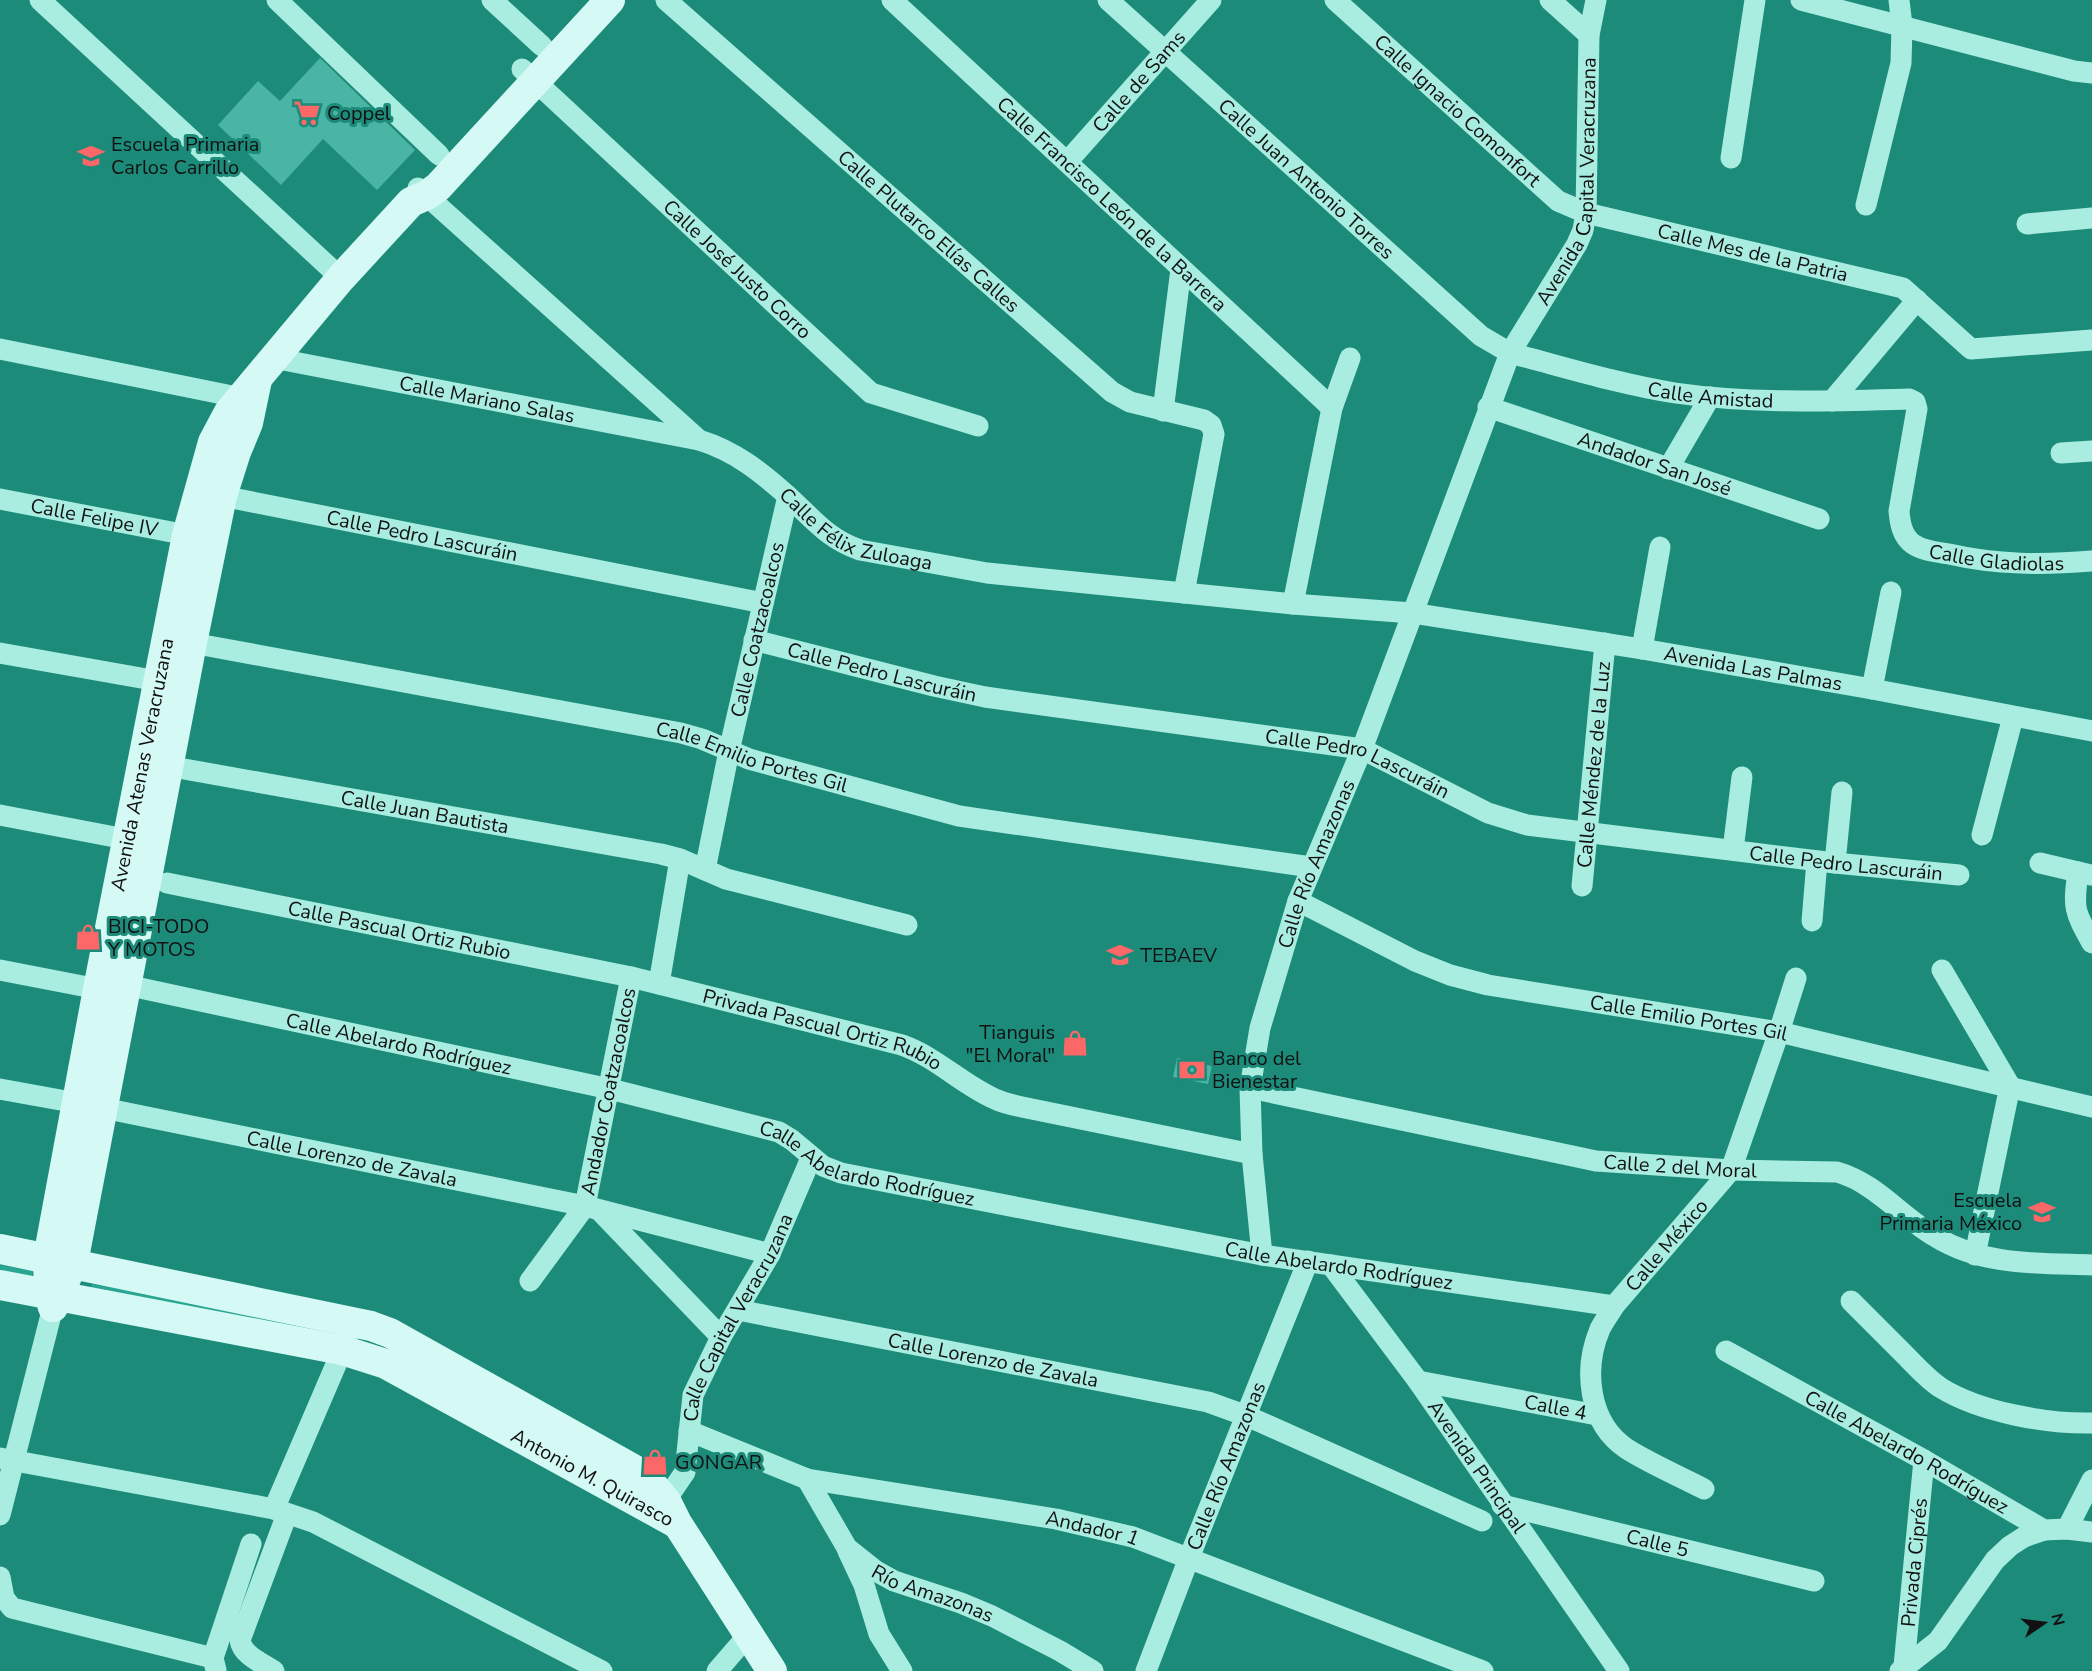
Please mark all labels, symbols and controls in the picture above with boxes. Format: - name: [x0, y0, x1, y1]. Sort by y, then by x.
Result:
- street label: Calle de Sams: [1086, 25, 1192, 139]
- street label: Calle Ignacio Comonfort: [1368, 28, 1547, 194]
- street label: Avenida Capital Veracruzana: [1530, 57, 1603, 310]
- street label: Calle Francisco León de la Barrera: [991, 91, 1233, 318]
- street label: Calle Juan Antonio Torres: [1212, 93, 1400, 266]
- supermarket icon: Coppel: [292, 98, 322, 128]
- place label: Coppel: [327, 100, 391, 127]
- place label: Escuela Primaria Carlos Carrillo: [111, 131, 259, 181]
- school or university icon: Escuela Primaria Carlos Carrillo: [76, 141, 106, 171]
- street label: Calle Plutarco Elías Calles: [832, 144, 1026, 319]
- street label: Calle José Justo Corro: [657, 194, 817, 345]
- street label: Calle Mes de la Patria: [1655, 217, 1851, 289]
- street label: Calle Mariano Salas: [397, 370, 577, 430]
- street label: Calle Amistad: [1645, 375, 1774, 415]
- street label: Andador San José: [1574, 425, 1735, 502]
- street label: Calle Félix Zuloaga: [773, 482, 935, 577]
- street label: Calle Felipe IV: [28, 492, 160, 543]
- street label: Calle Pedro Lascuráin: [324, 504, 520, 568]
- street label: Calle Gladiolas: [1927, 538, 2065, 577]
- street label: Calle Coatzacoalcos: [724, 539, 791, 720]
- street label: Avenida Atenas Veracruzana: [104, 636, 180, 893]
- street label: Calle Pedro Lascuráin: [784, 636, 979, 709]
- street label: Avenida Las Palmas: [1662, 640, 1844, 698]
- street label: Calle Méndez de la Luz: [1571, 660, 1617, 869]
- street label: Calle Emilio Portes Gil: [654, 716, 851, 799]
- street label: Calle Pedro Lascuráin: [1263, 723, 1454, 805]
- street label: Calle Río Amazonas: [1272, 775, 1362, 952]
- street label: Calle Juan Bautista: [338, 784, 511, 841]
- street label: Calle Pedro Lascuráin: [1748, 840, 1944, 887]
- street label: Calle Pascual Ortiz Rubio: [285, 895, 513, 966]
- place label: BICI-TODO Y MOTOS: [107, 913, 209, 963]
- shop icon: BICI-TODO Y MOTOS: [73, 922, 103, 952]
- school or university icon: TEBAEV: [1105, 940, 1135, 970]
- place label: TEBAEV: [1140, 942, 1217, 969]
- street label: Privada Pascual Ortiz Rubio: [700, 983, 947, 1077]
- street label: Andador Coatzacoalcos: [575, 985, 643, 1198]
- street label: Calle Emilio Portes Gil: [1588, 989, 1791, 1048]
- street label: Calle Abelardo Rodríguez: [283, 1007, 514, 1081]
- place label: Tianguis "El Moral": [966, 1019, 1055, 1069]
- shop icon: Tianguis "El Moral": [1060, 1028, 1090, 1058]
- place label: Banco del Bienestar: [1212, 1045, 1301, 1095]
- bank icon: Banco del Bienestar: [1177, 1055, 1207, 1085]
- street label: Calle Abelardo Rodríguez: [757, 1115, 977, 1213]
- street label: Calle Lorenzo de Zavala: [244, 1125, 460, 1194]
- street label: Calle 2 del Moral: [1603, 1149, 1757, 1184]
- place label: Escuela Primaria México: [1880, 1187, 2022, 1237]
- street label: Calle México: [1619, 1193, 1714, 1298]
- school or university icon: Escuela Primaria México: [2027, 1197, 2057, 1227]
- street label: Calle Capital Veracruzana: [677, 1209, 800, 1423]
- street label: Calle Abelardo Rodríguez: [1222, 1235, 1455, 1296]
- street label: Calle Lorenzo de Zavala: [885, 1327, 1101, 1394]
- street label: Calle Río Amazonas: [1180, 1378, 1272, 1555]
- street label: Calle Abelardo Rodríguez: [1800, 1384, 2014, 1521]
- street label: Calle 4: [1522, 1388, 1589, 1427]
- street label: Avenida Principal: [1421, 1395, 1532, 1539]
- street label: Antonio M. Quirasco: [506, 1422, 679, 1533]
- shop icon: GONGAR: [640, 1447, 670, 1477]
- place label: GONGAR: [675, 1449, 762, 1476]
- street label: Privada Ciprés: [1895, 1497, 1934, 1628]
- street label: Andador 1: [1044, 1505, 1143, 1552]
- street label: Calle 5: [1623, 1523, 1691, 1564]
- street label: Río Amazonas: [867, 1558, 998, 1629]
- north arrow: [2014, 1593, 2074, 1653]
- text: N: [2045, 1611, 2070, 1628]

